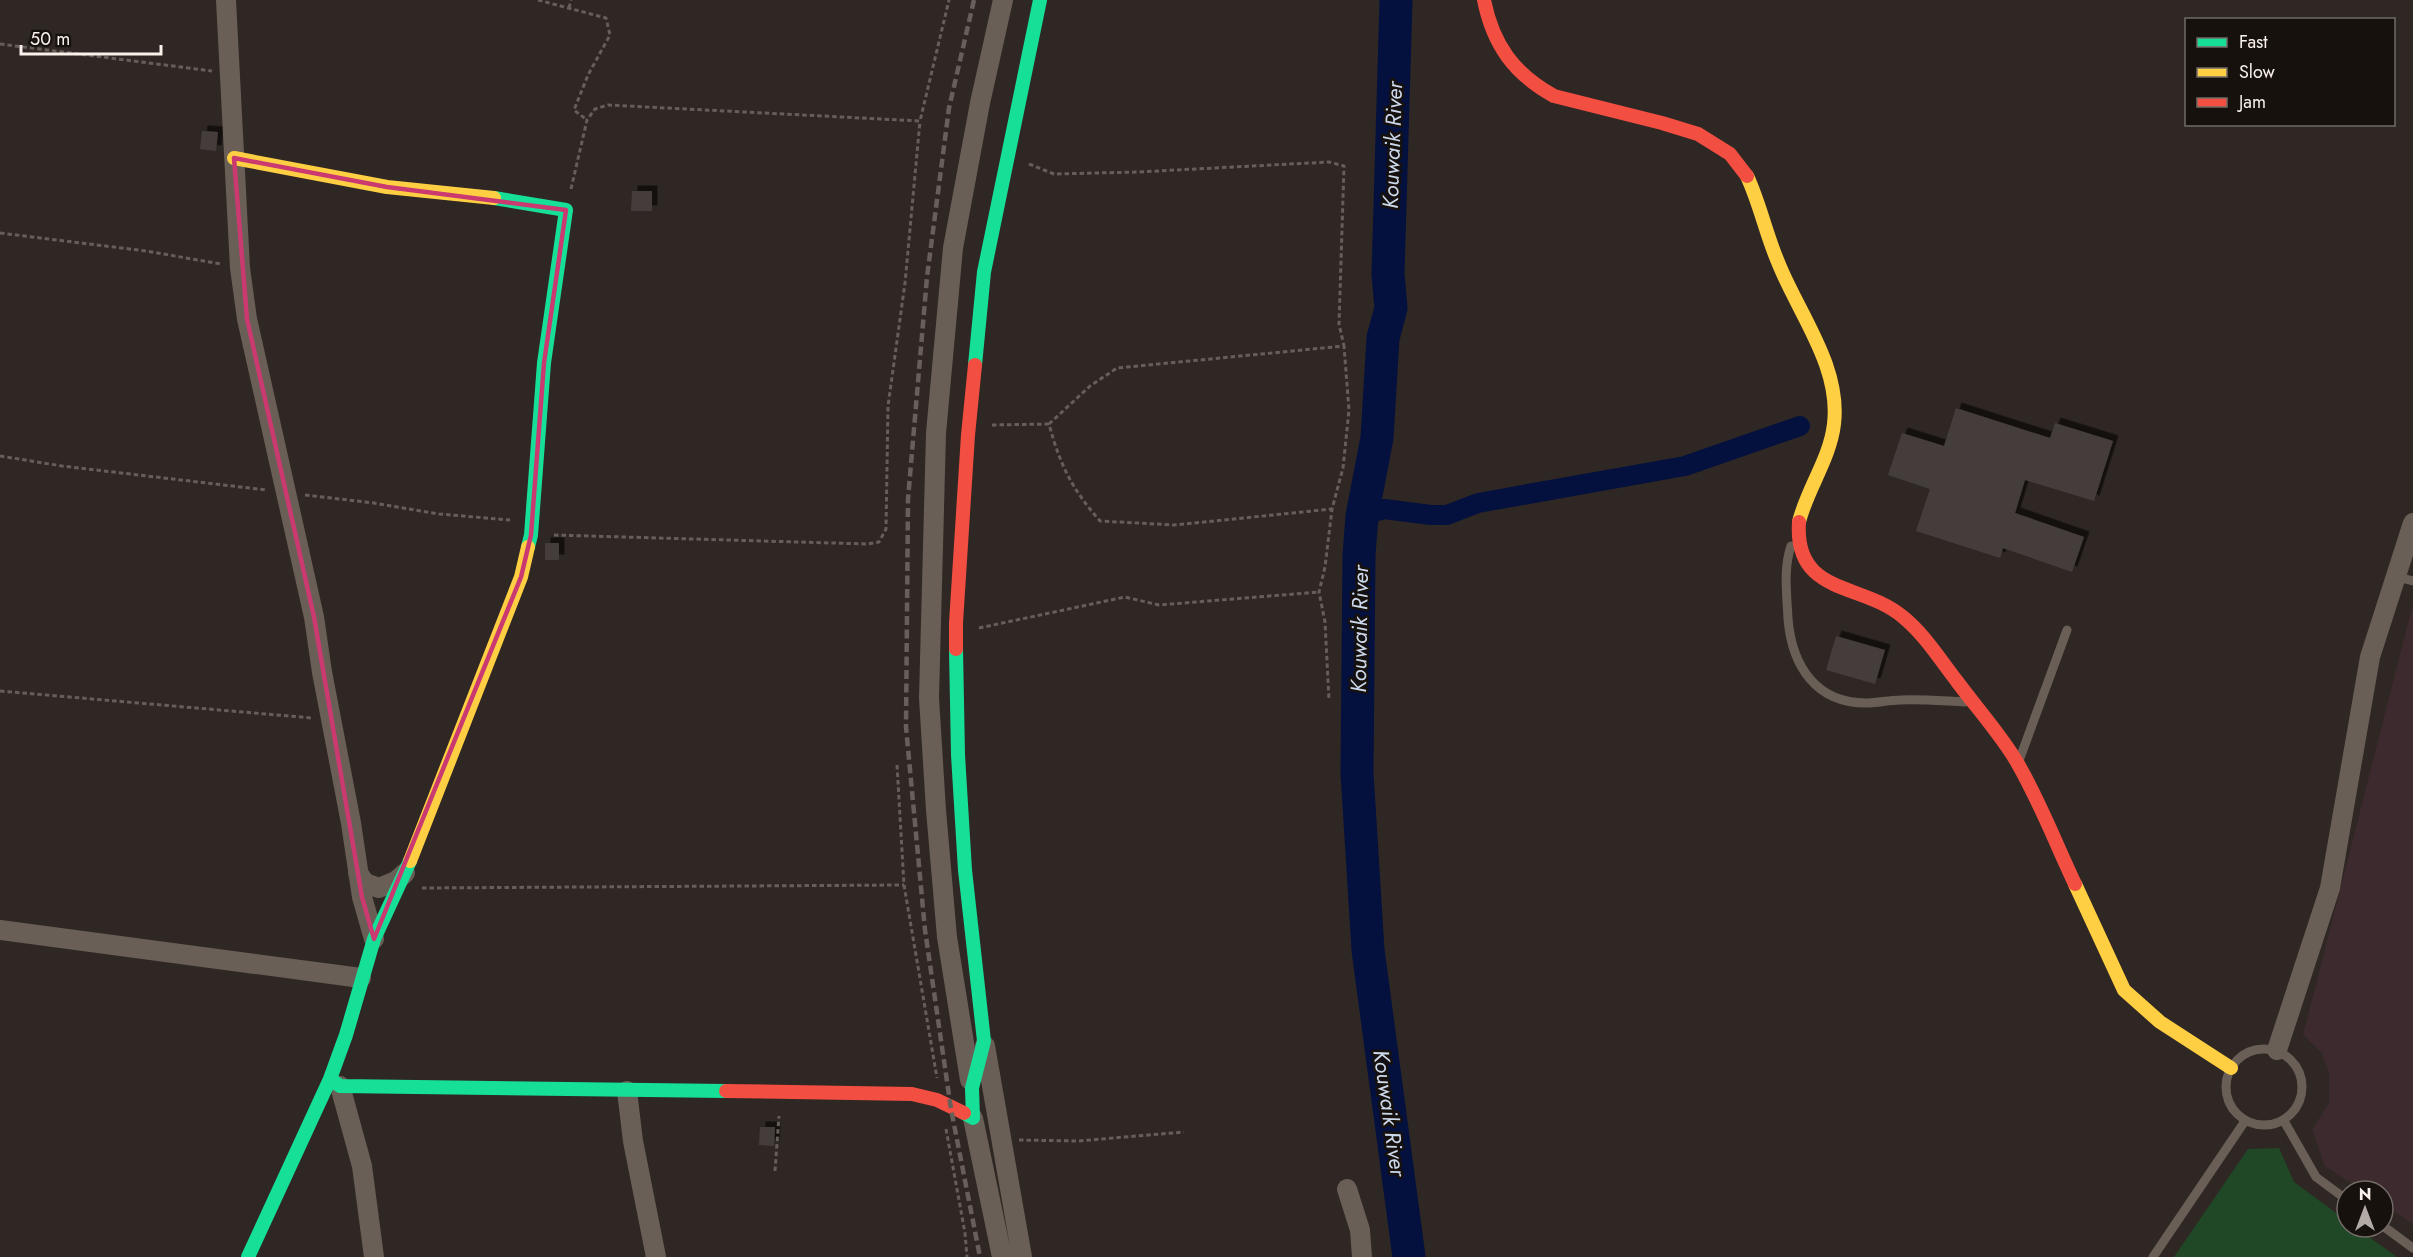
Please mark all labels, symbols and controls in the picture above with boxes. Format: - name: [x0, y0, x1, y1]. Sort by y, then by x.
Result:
- scale bar: [21, 18, 160, 56]
- legend: [2185, 18, 2395, 126]
- text: 50 m: [30, 26, 70, 52]
- text: Fast: [2239, 29, 2268, 55]
- text: Slow: [2239, 59, 2276, 85]
- water label: Kouwaik River: [1374, 79, 1410, 209]
- text: Jam: [2237, 89, 2266, 115]
- water label: Kouwaik River: [1342, 563, 1376, 693]
- water label: Kouwaik River: [1365, 1048, 1415, 1180]
- north arrow: [2335, 1179, 2395, 1239]
- text: N: [2359, 1183, 2371, 1206]

